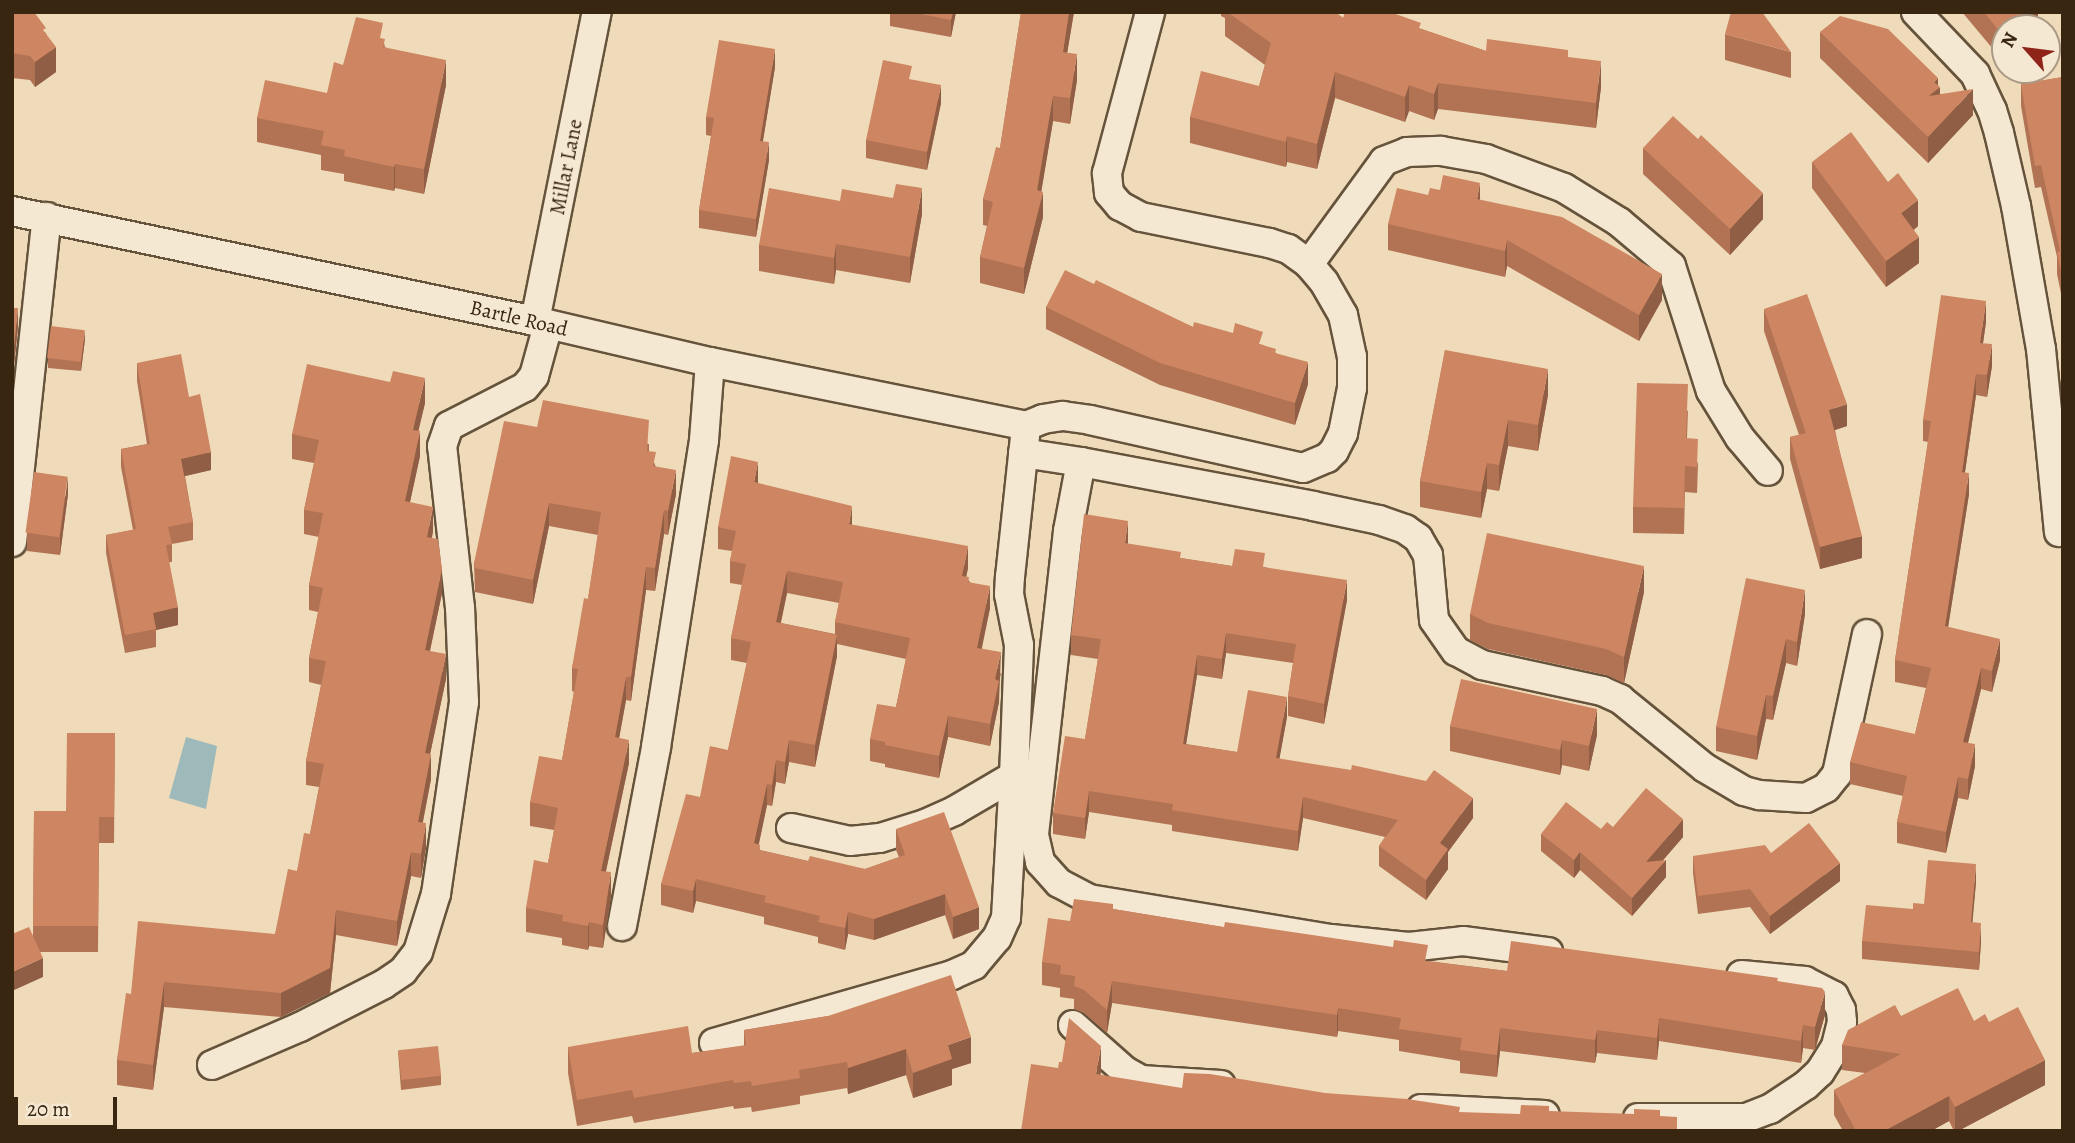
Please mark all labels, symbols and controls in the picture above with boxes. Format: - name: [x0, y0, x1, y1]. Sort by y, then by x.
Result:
- north arrow: [1991, 14, 2061, 84]
- text: N: [1994, 28, 2024, 52]
- street label: Millar Lane: [544, 117, 588, 217]
- street label: Bartle Road: [468, 295, 570, 341]
- scale bar: [18, 1084, 121, 1128]
- text: 20 m: [27, 1095, 70, 1123]

